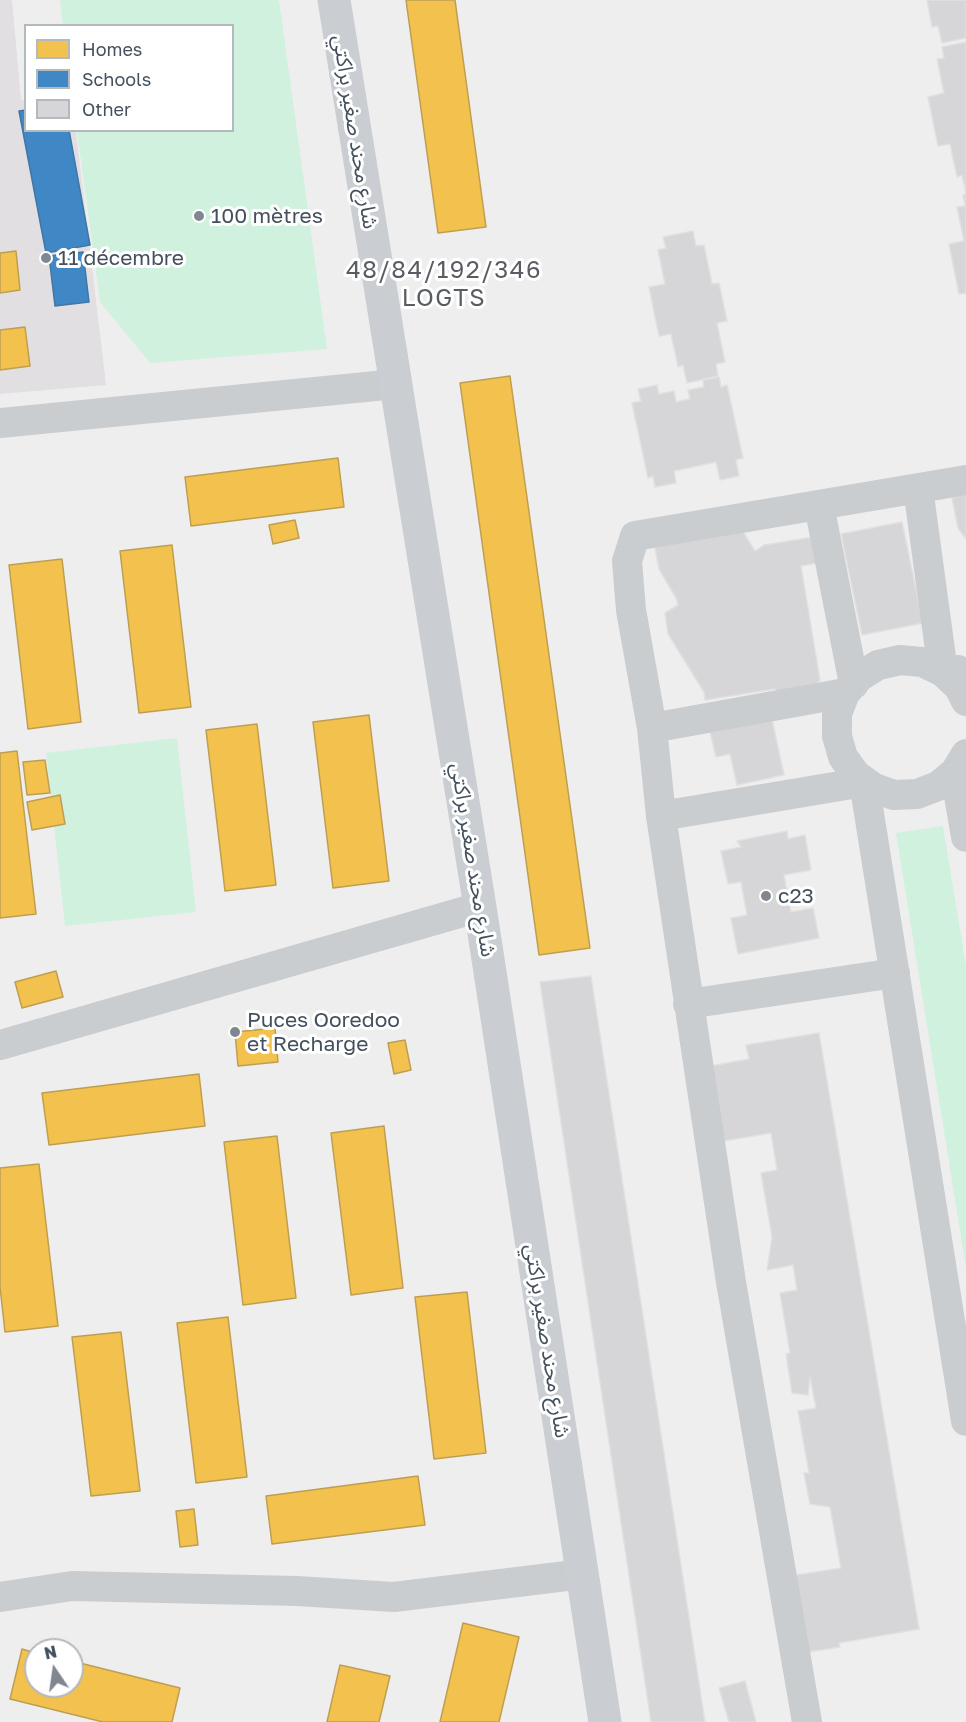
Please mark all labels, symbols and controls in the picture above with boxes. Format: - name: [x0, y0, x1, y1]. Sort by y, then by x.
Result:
- legend: [24, 24, 234, 132]
- street label: شارع محند صغير براكتي: [327, 33, 383, 231]
- text: Homes: [82, 38, 142, 60]
- text: Schools: [82, 68, 151, 90]
- text: Other: [82, 98, 131, 120]
- place label: 100 mètres: [211, 203, 323, 229]
- marker: 100 mètres: [192, 209, 206, 223]
- place label: 11 décembre: [58, 245, 184, 271]
- marker: 11 décembre: [39, 251, 53, 265]
- district label: 48/84/192/346 LOGTS: [346, 256, 542, 312]
- street label: شارع محند صغير براكتي: [445, 761, 501, 959]
- place label: c23: [778, 883, 814, 909]
- marker: c23: [759, 889, 773, 903]
- place label: Puces Ooredoo et Recharge: [247, 1007, 400, 1057]
- marker: Puces Ooredoo et Recharge: [228, 1025, 242, 1039]
- street label: شارع محند صغير براكتي: [519, 1242, 575, 1440]
- north arrow: [24, 1638, 84, 1698]
- text: N: [42, 1641, 59, 1664]

